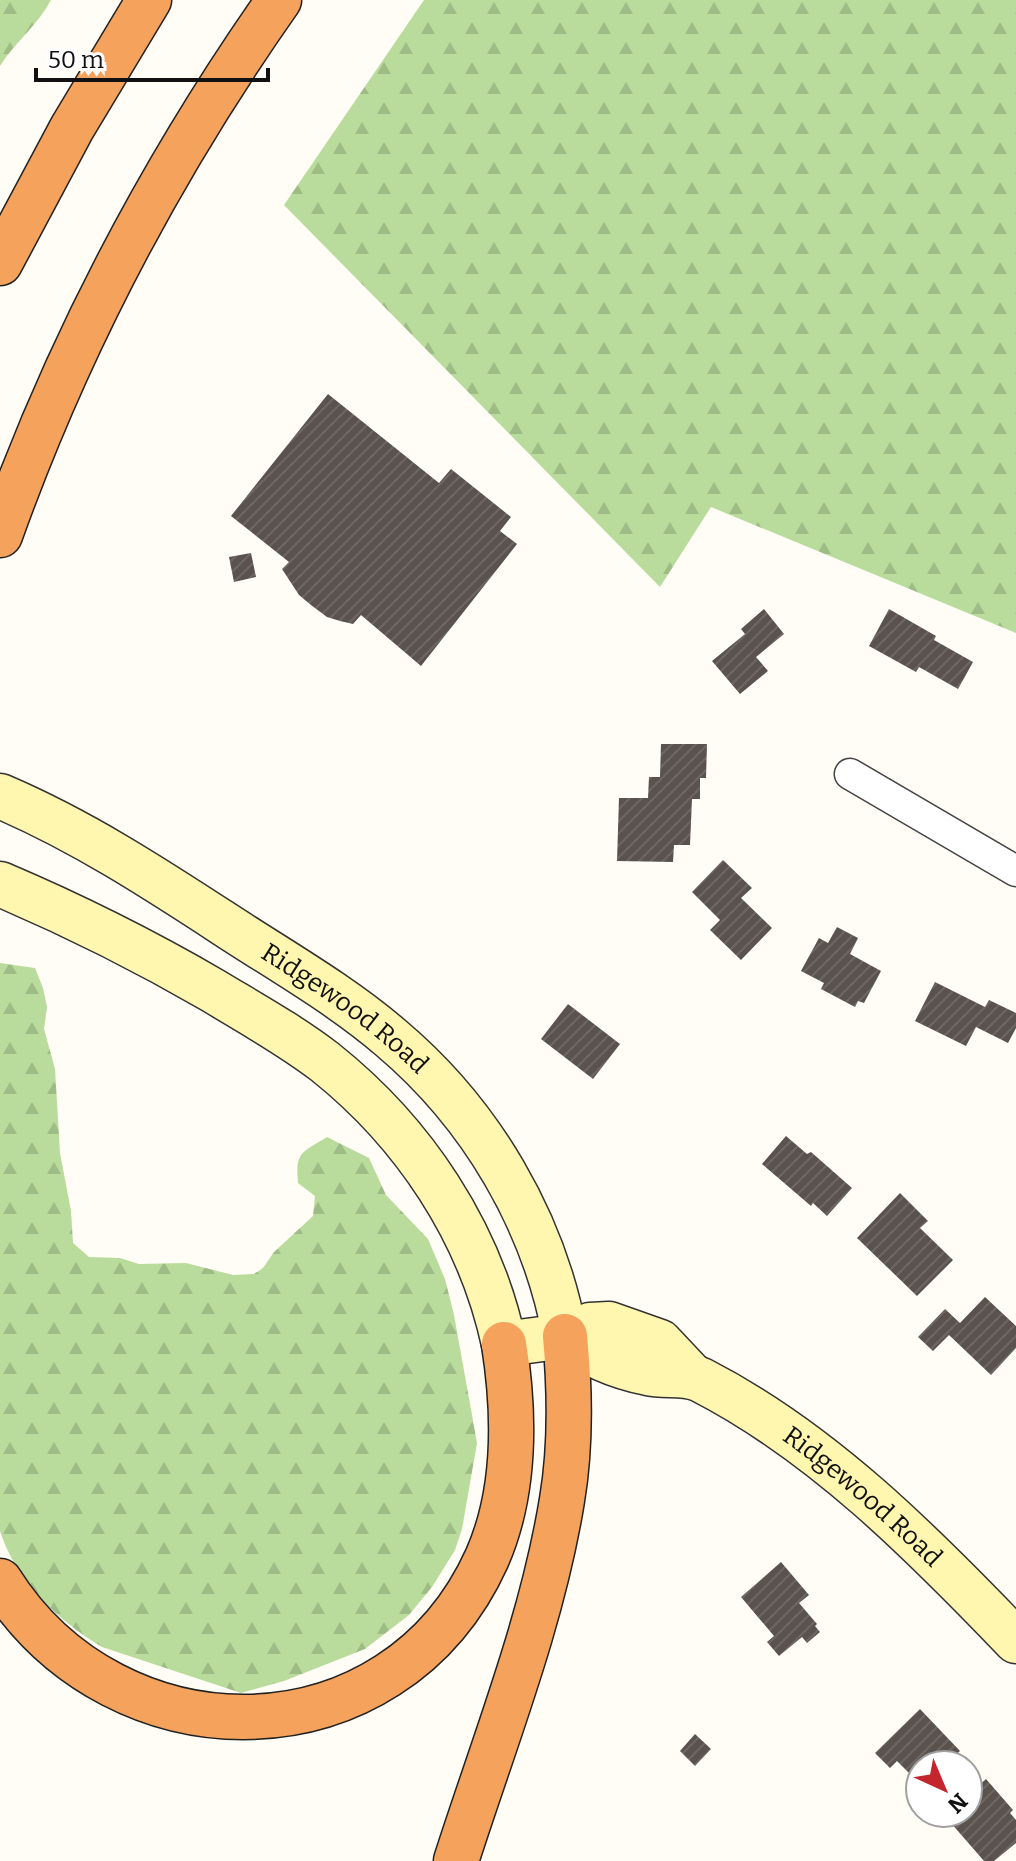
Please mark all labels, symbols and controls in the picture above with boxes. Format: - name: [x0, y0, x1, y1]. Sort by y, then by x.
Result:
- scale bar: [36, 32, 268, 82]
- text: 50 m: [48, 46, 104, 74]
- street label: Ridgewood Road: [256, 937, 435, 1080]
- street label: Ridgewood Road: [777, 1420, 949, 1573]
- north arrow: [904, 1749, 984, 1829]
- text: N: [942, 1787, 973, 1819]

